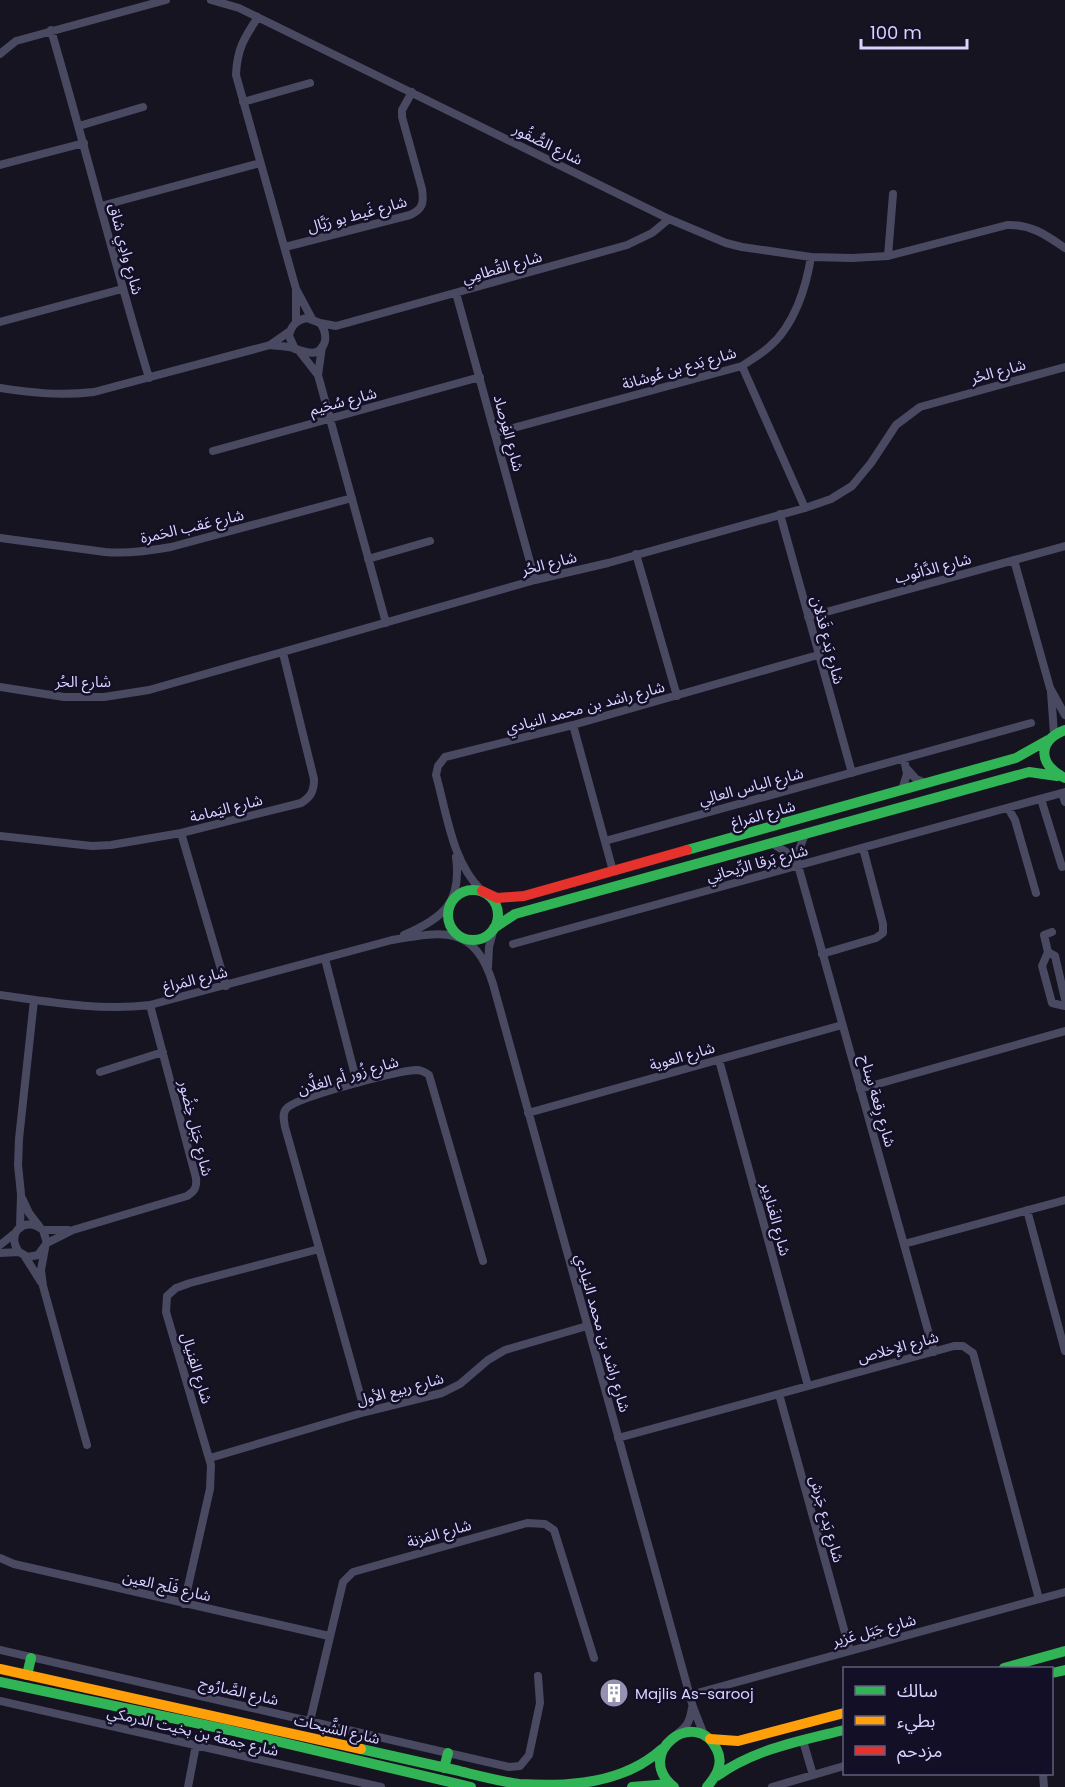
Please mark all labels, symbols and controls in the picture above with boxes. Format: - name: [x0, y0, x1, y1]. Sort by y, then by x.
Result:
- scale bar: [861, 12, 968, 50]
- text: 100 m: [870, 20, 922, 45]
- street label: شارع الصُّقُور: [508, 118, 586, 172]
- street label: شارع غَيط بو رَيَّال: [305, 191, 410, 239]
- street label: شارع وادِي شاق: [102, 201, 148, 298]
- street label: شارع القُطامِي: [460, 246, 545, 290]
- street label: شارع بَدع بن عُوشانة: [619, 342, 739, 396]
- street label: شارع الحُر: [967, 354, 1029, 391]
- street label: شارع سُحَيم: [307, 382, 380, 422]
- street label: شارع الفِرصاد: [487, 392, 529, 474]
- street label: شارع عَقب الحَمرة: [138, 504, 247, 550]
- street label: شارع الحُر: [518, 546, 580, 582]
- street label: شارع الدَّانُوب: [892, 548, 974, 590]
- street label: شارع بَدع قَذلان: [804, 594, 850, 687]
- street label: شارع الحُر: [54, 671, 111, 694]
- street label: شارع راشد بن محمد النيادي: [503, 676, 668, 740]
- street label: شارع الياس العالِي: [696, 762, 806, 812]
- street label: شارع اليَمامة: [187, 789, 265, 829]
- street label: شارع المَراغ: [728, 795, 798, 835]
- street label: شارع بَرقا الرِّيحانِي: [704, 839, 811, 889]
- street label: شارع المَراغ: [160, 961, 230, 999]
- street label: شارع العوية: [647, 1037, 718, 1077]
- street label: شارع زُور أم الغلَّان: [294, 1049, 402, 1101]
- street label: شارع رِقعة سِناح: [853, 1052, 901, 1150]
- street label: شارع جَبَل خِضُور: [172, 1077, 218, 1179]
- street label: شارع الغَنادِير: [754, 1179, 796, 1259]
- street label: شارع راشد بن محمد النيادي: [568, 1251, 636, 1415]
- street label: شارع الإخلاص: [855, 1326, 942, 1370]
- street label: شارع الفِنيال: [174, 1330, 218, 1407]
- street label: شارع ربيع الأول: [354, 1367, 447, 1413]
- street label: شارع بَدع جَرش: [803, 1473, 849, 1566]
- street label: شارع المَزنة: [404, 1514, 474, 1554]
- street label: شارع فَلَج العين: [120, 1566, 213, 1608]
- street label: شارع جَبَل عَزير: [829, 1609, 919, 1653]
- legend: [843, 1667, 1053, 1775]
- street label: شارع الصَّارُوج: [197, 1672, 281, 1712]
- building icon: Majlis As-sarooj: [598, 1677, 630, 1709]
- text: سالك: [897, 1678, 938, 1703]
- place label: Majlis As-sarooj: [635, 1683, 754, 1704]
- street label: شارع جمعة بن بخيت الدرمكي: [105, 1701, 281, 1763]
- street label: شارع الشَّبحات: [292, 1708, 382, 1751]
- text: بطيء: [897, 1708, 935, 1734]
- text: مزدحم: [897, 1738, 942, 1764]

